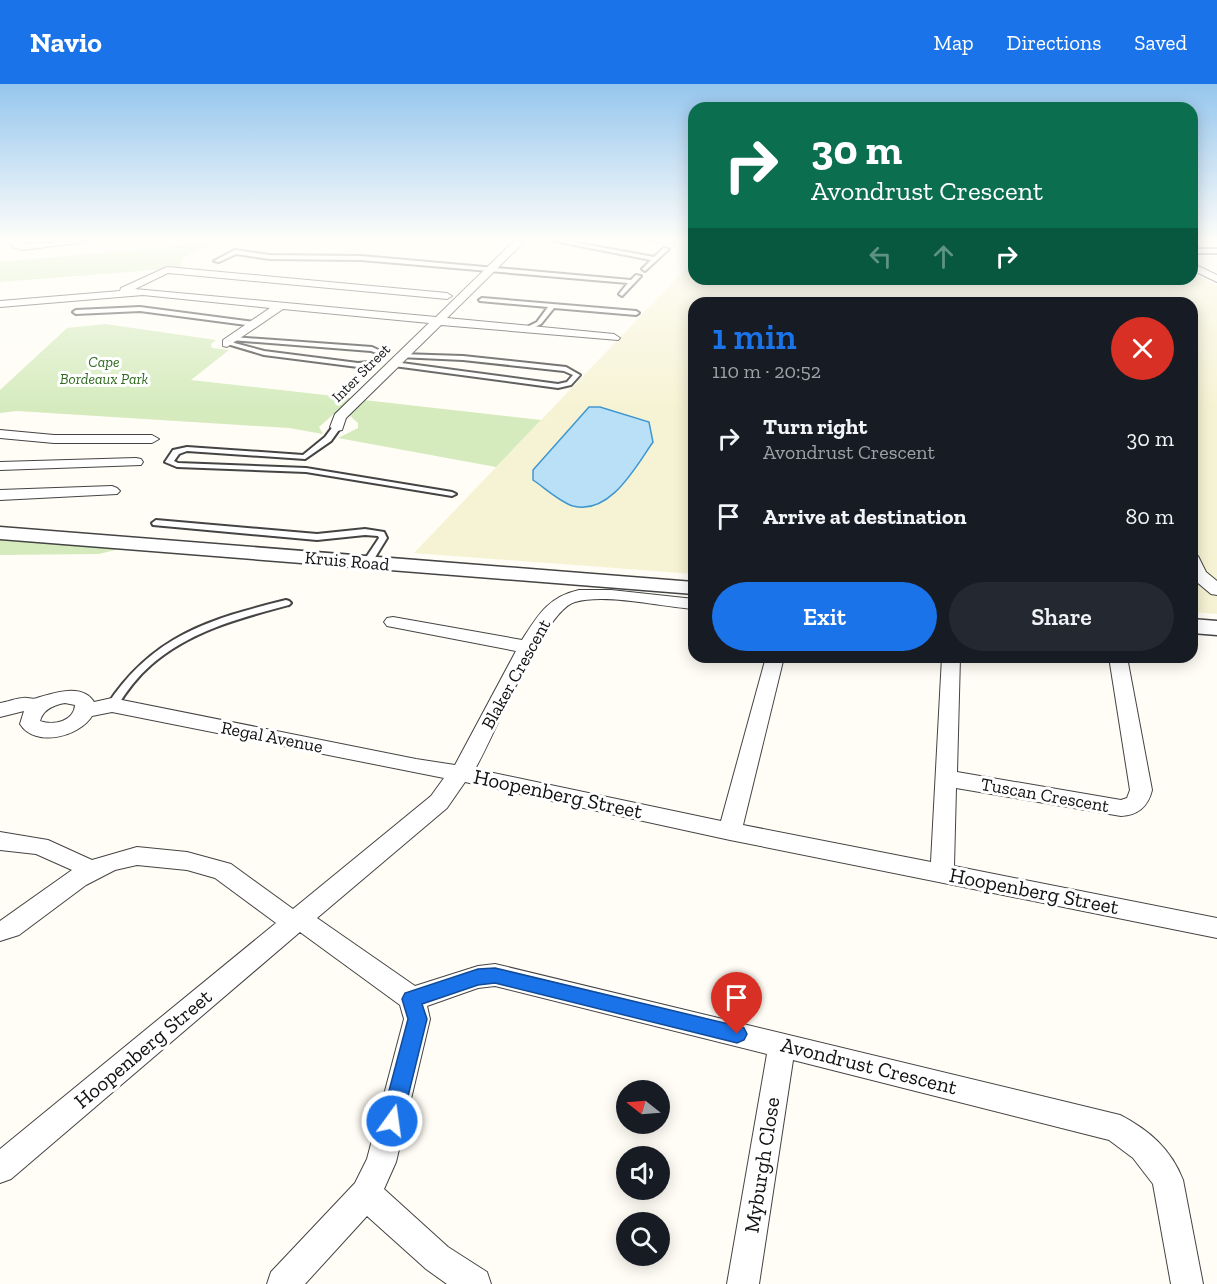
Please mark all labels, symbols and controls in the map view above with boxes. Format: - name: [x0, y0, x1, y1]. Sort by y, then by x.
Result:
- text: Navio: [30, 26, 102, 59]
- text: Map: [934, 30, 974, 55]
- text: Directions: [1007, 30, 1101, 55]
- text: Saved: [1134, 30, 1187, 55]
- text: 30 m: [811, 124, 902, 175]
- icon: right: [712, 126, 790, 204]
- text: Avondrust Crescent: [811, 175, 1043, 207]
- icon: left: [864, 240, 897, 273]
- icon: ahead: [927, 240, 960, 273]
- icon: right: [990, 240, 1023, 273]
- text: 1 min: [712, 315, 797, 358]
- button: close: [1111, 317, 1174, 380]
- street label: Inter Street: [328, 340, 394, 406]
- park label: Cape Bordeaux Park: [60, 353, 149, 388]
- text: 110 m · 20:52: [712, 359, 821, 383]
- text: Turn right: [763, 413, 867, 440]
- icon: right: [712, 422, 745, 455]
- text: 30 m: [1127, 425, 1174, 452]
- text: Avondrust Crescent: [763, 440, 935, 464]
- icon: arrive: [712, 500, 745, 533]
- text: Arrive at destination: [763, 503, 966, 530]
- text: 80 m: [1126, 503, 1174, 530]
- street label: Kruis Road: [304, 546, 390, 576]
- button: Exit: [712, 582, 937, 651]
- button: Share: [949, 582, 1174, 651]
- street label: Blaker Crescent: [477, 615, 555, 733]
- street label: Regal Avenue: [219, 716, 325, 758]
- street label: Hoopenberg Street: [471, 763, 645, 824]
- street label: Tuscan Crescent: [979, 773, 1111, 817]
- street label: Hoopenberg Street: [947, 862, 1121, 919]
- pin: [711, 972, 762, 1034]
- icon: arrive: [720, 981, 753, 1014]
- street label: Hoopenberg Street: [69, 984, 217, 1113]
- street label: Avondrust Crescent: [779, 1032, 960, 1100]
- north arrow: [616, 1080, 670, 1134]
- map controls: [616, 1080, 670, 1266]
- position arrow: [360, 1089, 424, 1153]
- street label: Myburgh Close: [738, 1095, 785, 1235]
- button: sound: [616, 1146, 670, 1200]
- button: search: [616, 1212, 670, 1266]

